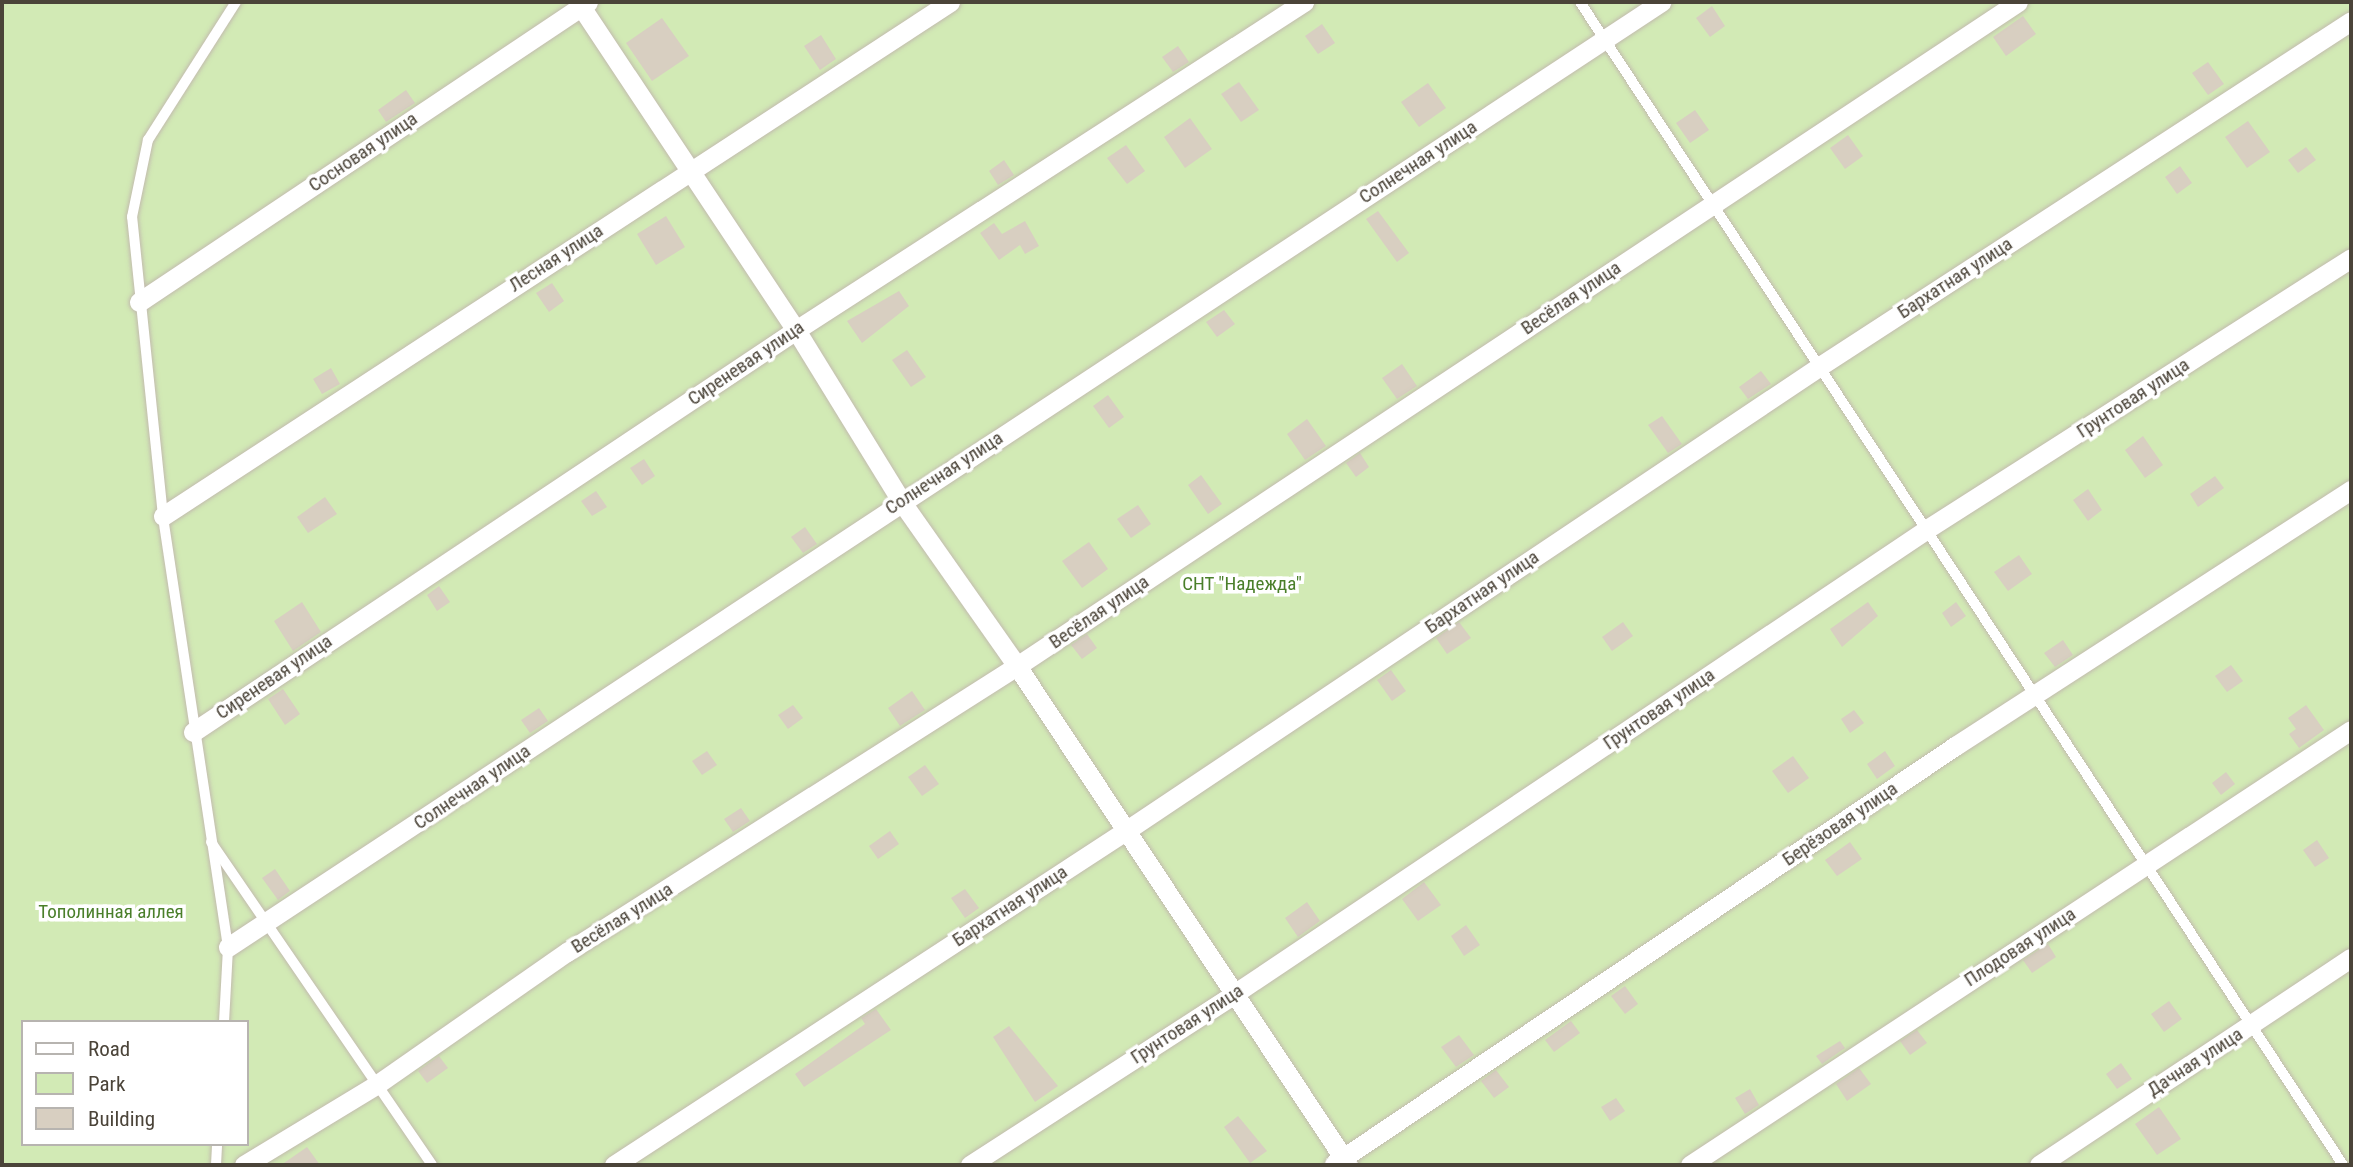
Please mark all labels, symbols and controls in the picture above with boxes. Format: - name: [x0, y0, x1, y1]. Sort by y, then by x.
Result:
- street label: Сосновая улица: [304, 107, 422, 197]
- street label: Солнечная улица: [1355, 115, 1481, 209]
- street label: Лесная улица: [505, 219, 607, 297]
- street label: Бархатная улица: [1893, 232, 2017, 324]
- street label: Весёлая улица: [1517, 256, 1625, 340]
- street label: Сиреневая улица: [683, 316, 809, 410]
- street label: Грунтовая улица: [2072, 353, 2194, 443]
- street label: Солнечная улица: [881, 426, 1007, 520]
- street label: Бархатная улица: [1421, 546, 1543, 638]
- street label: Весёлая улица: [1045, 570, 1153, 654]
- park label: СНТ "Надежда": [1182, 573, 1302, 595]
- street label: Сиреневая улица: [211, 630, 337, 724]
- street label: Грунтовая улица: [1599, 663, 1719, 755]
- street label: Солнечная улица: [409, 740, 535, 834]
- street label: Берёзовая улица: [1778, 777, 1902, 871]
- street label: Бархатная улица: [948, 860, 1072, 952]
- street label: Весёлая улица: [567, 878, 677, 958]
- park label: Тополинная аллея: [38, 901, 184, 923]
- street label: Плодовая улица: [1960, 903, 2080, 991]
- street label: Грунтовая улица: [1126, 979, 1248, 1069]
- legend: [21, 1020, 248, 1146]
- street label: Дачная улица: [2143, 1023, 2247, 1101]
- text: Road: [88, 1037, 130, 1061]
- text: Park: [88, 1072, 125, 1096]
- text: Building: [88, 1107, 155, 1131]

